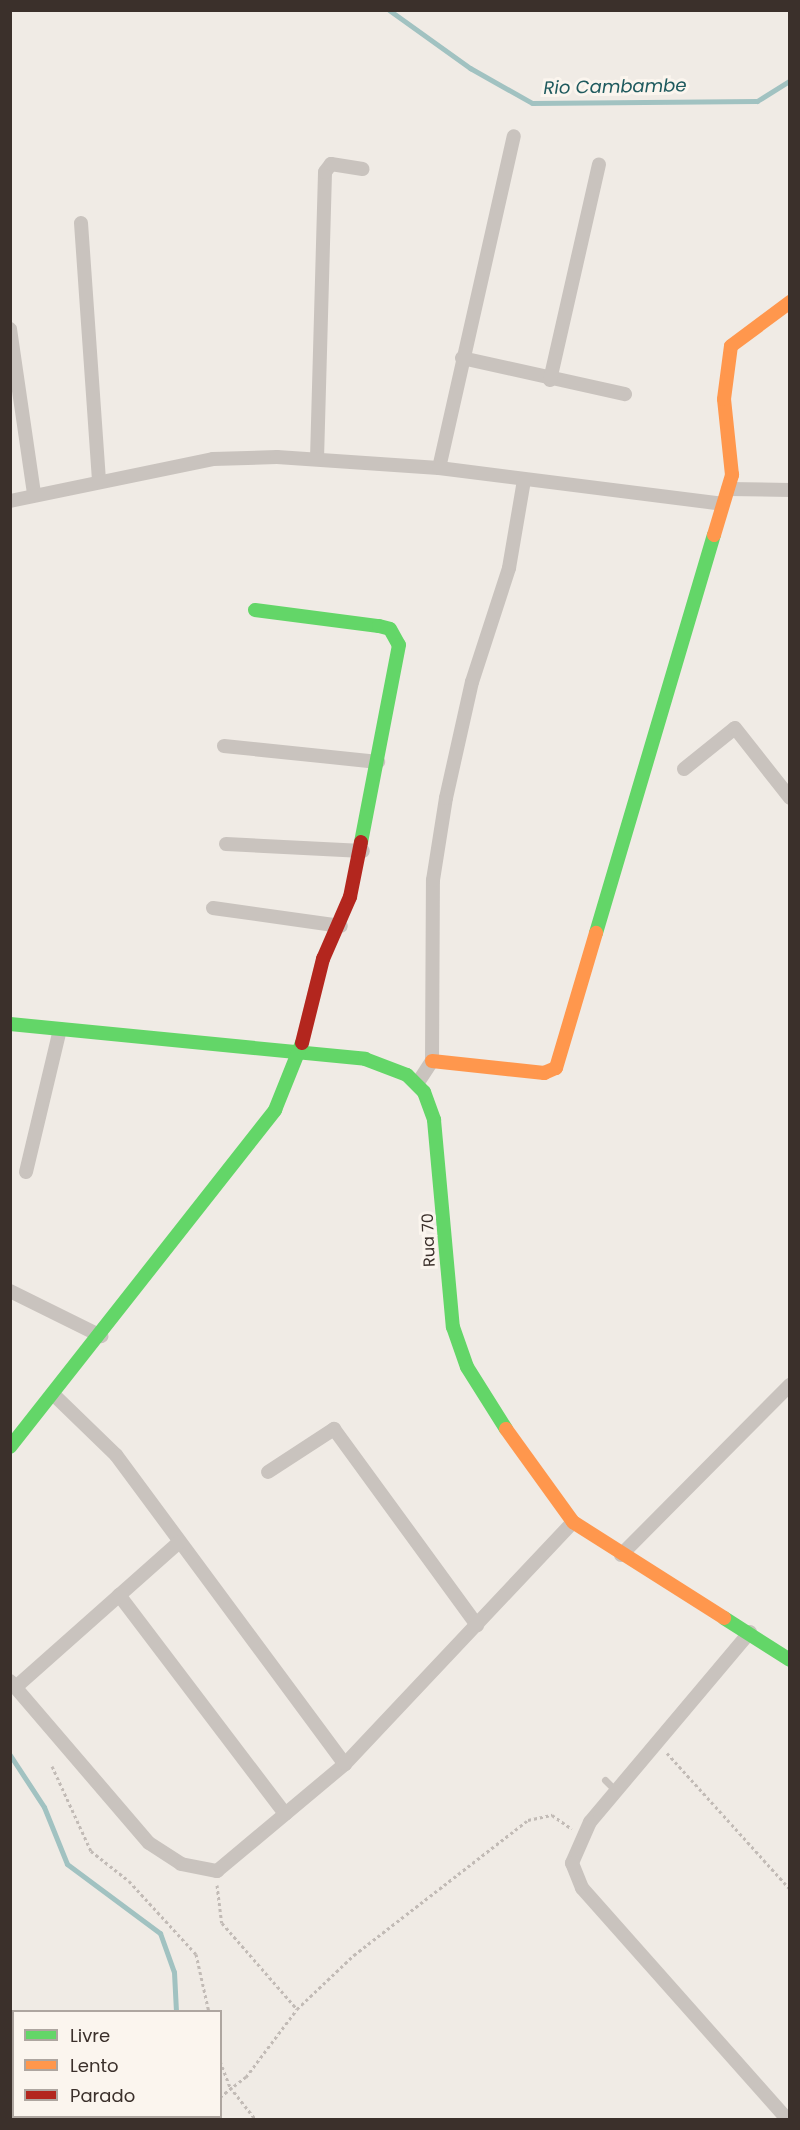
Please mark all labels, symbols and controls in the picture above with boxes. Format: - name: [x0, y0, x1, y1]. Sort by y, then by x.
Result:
- water label: Rio Cambambe: [543, 75, 687, 99]
- street label: Rua 70: [418, 1213, 440, 1267]
- legend: [12, 2010, 222, 2118]
- text: Livre: [70, 2023, 110, 2048]
- text: Lento: [70, 2053, 119, 2078]
- text: Parado: [70, 2083, 135, 2108]

